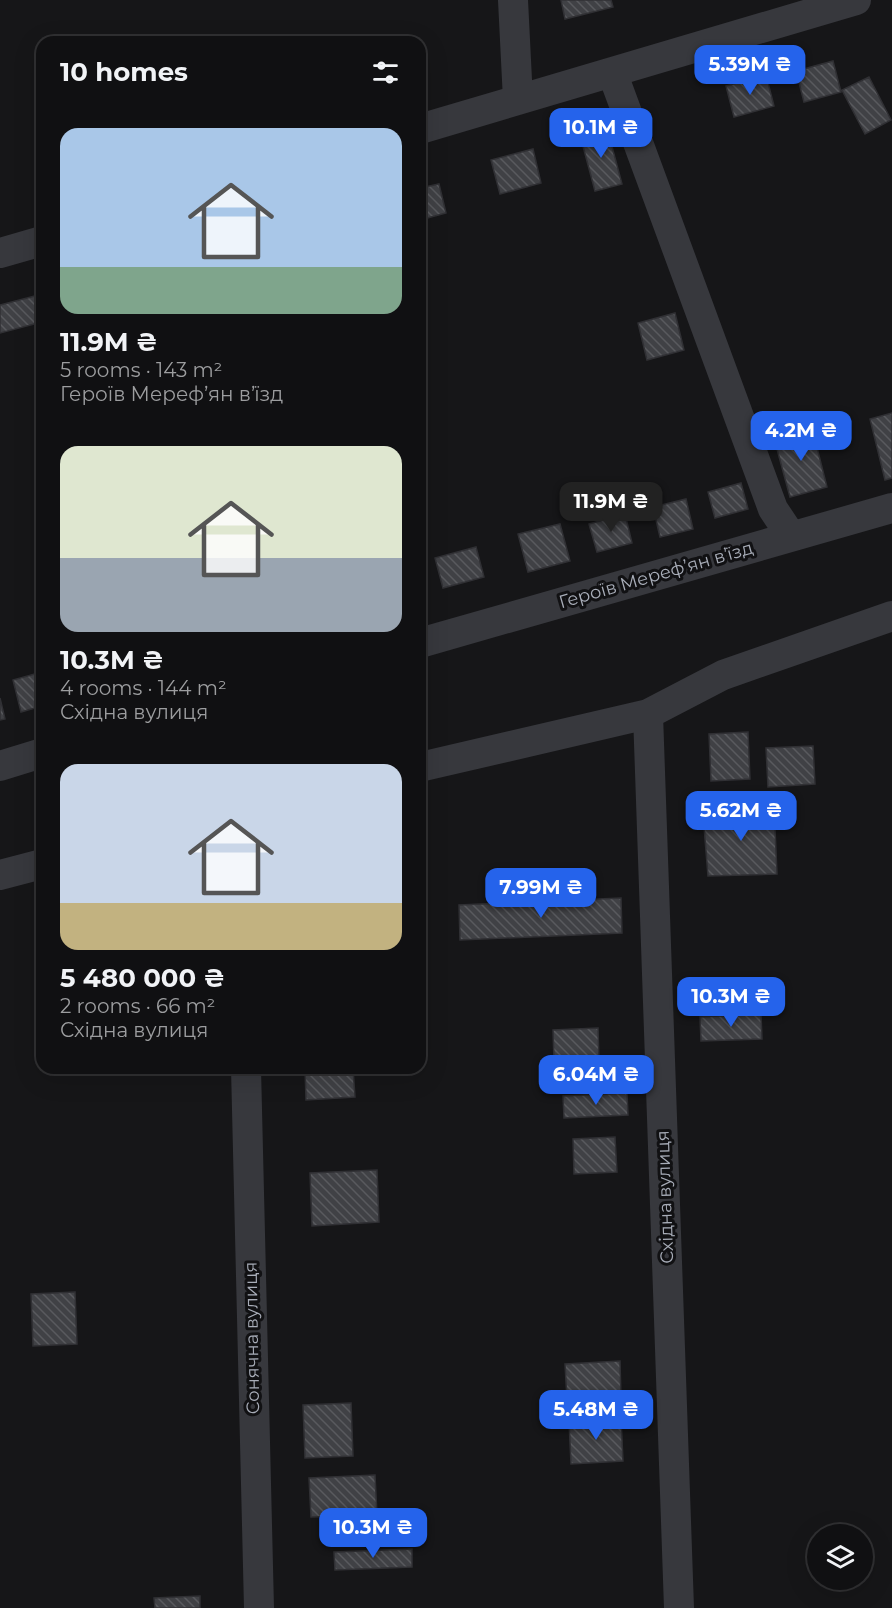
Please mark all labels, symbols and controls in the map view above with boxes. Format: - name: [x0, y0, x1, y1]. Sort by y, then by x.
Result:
- pin: 5.39M ₴: [695, 45, 805, 96]
- text: 5.39M ₴: [708, 52, 792, 76]
- text: 10 homes: [60, 56, 188, 88]
- icon: filters: [369, 56, 402, 89]
- pin: 10.1M ₴: [546, 108, 656, 159]
- text: 10.1M ₴: [563, 115, 639, 139]
- icon: home: [177, 167, 285, 275]
- text: 11.9M ₴: [60, 326, 157, 358]
- text: 5 rooms · 143 m²: [60, 358, 222, 382]
- text: Героїв Мерефʼян вʼїзд: [60, 382, 283, 406]
- pin: 4.2M ₴: [752, 411, 850, 462]
- text: 4.2M ₴: [765, 418, 837, 442]
- pin: 11.9M ₴: [556, 482, 666, 533]
- icon: home: [177, 485, 285, 593]
- text: 11.9M ₴: [574, 489, 648, 513]
- street label: Героїв Мерефʼян вʼїзд: [556, 537, 756, 613]
- text: 10.3M ₴: [60, 644, 164, 676]
- text: 4 rooms · 144 m²: [60, 676, 227, 700]
- text: Східна вулиця: [60, 700, 208, 724]
- pin: 5.62M ₴: [686, 791, 796, 842]
- text: 5.62M ₴: [700, 798, 782, 822]
- icon: home: [177, 803, 285, 911]
- pin: 7.99M ₴: [486, 868, 596, 919]
- text: 7.99M ₴: [499, 875, 583, 899]
- text: 5 480 000 ₴: [60, 962, 225, 994]
- pin: 10.3M ₴: [676, 977, 786, 1028]
- text: 10.3M ₴: [691, 984, 771, 1008]
- text: 2 rooms · 66 m²: [60, 994, 215, 1018]
- text: Східна вулиця: [60, 1018, 208, 1042]
- pin: 6.04M ₴: [541, 1055, 651, 1106]
- text: 6.04M ₴: [553, 1062, 639, 1086]
- street label: Східна вулиця: [652, 1130, 678, 1264]
- street label: Сонячна вулиця: [240, 1261, 264, 1415]
- pin: 5.48M ₴: [541, 1390, 651, 1441]
- text: 5.48M ₴: [553, 1397, 639, 1421]
- pin: 10.3M ₴: [318, 1508, 428, 1559]
- text: 10.3M ₴: [333, 1515, 413, 1539]
- map controls: [807, 1524, 873, 1590]
- button: layers: [807, 1524, 873, 1590]

